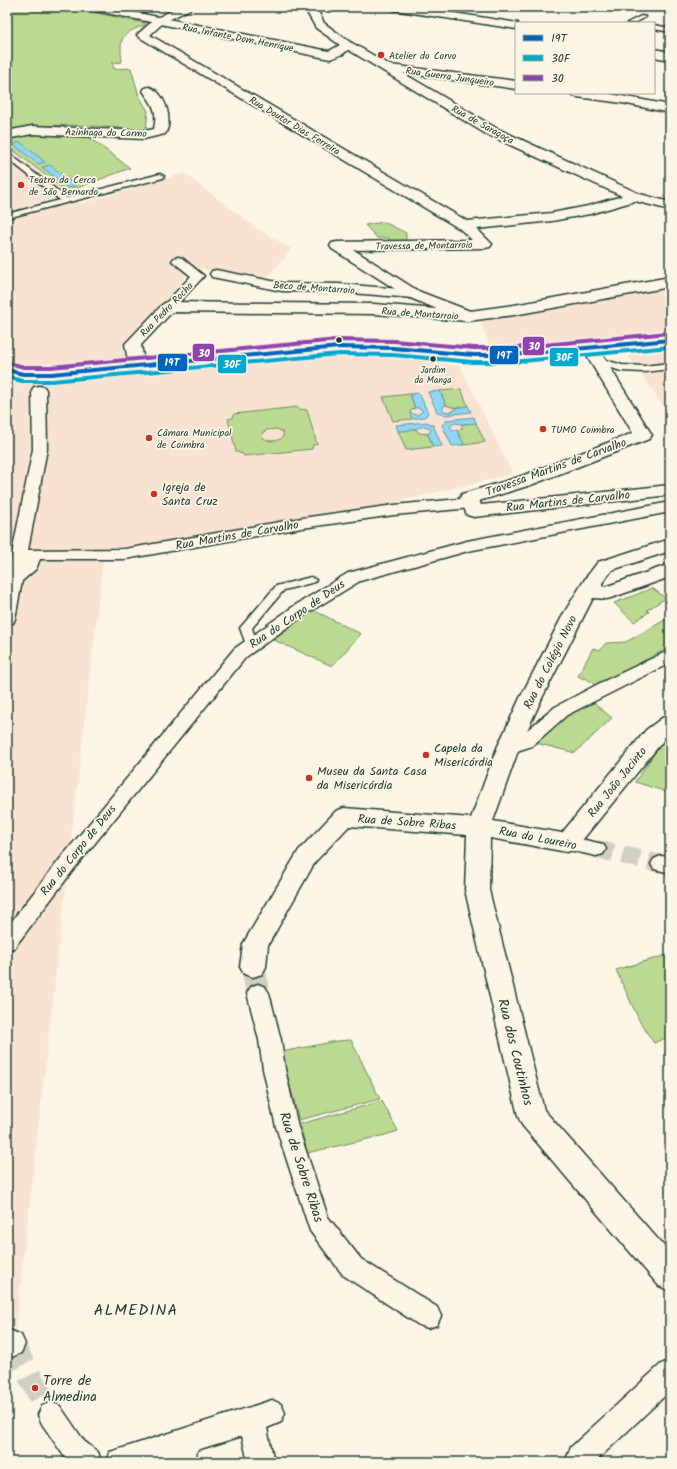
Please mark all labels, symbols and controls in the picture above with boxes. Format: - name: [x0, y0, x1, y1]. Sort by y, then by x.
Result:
- street label: Rua Infante Dom Henrique: [181, 19, 295, 57]
- legend: [515, 22, 655, 94]
- text: 19T: [551, 29, 569, 48]
- place label: Atelier do Corvo: [389, 48, 457, 64]
- text: 30F: [551, 49, 572, 68]
- marker: Atelier do Corvo: [376, 50, 386, 60]
- street label: Rua Guerra Junqueiro: [405, 63, 496, 91]
- text: 30: [551, 69, 564, 88]
- street label: Rua Doutor Dias Ferreira: [246, 92, 343, 160]
- street label: Rua de Saragoça: [448, 101, 517, 149]
- street label: Azinhaga do Carmo: [65, 124, 147, 142]
- place label: Teatro da Cerca de São Bernardo: [29, 172, 99, 200]
- marker: Teatro da Cerca de São Bernardo: [16, 180, 26, 190]
- street label: Travessa de Montarroio: [375, 237, 473, 255]
- street label: Beco de Montarroio: [273, 277, 356, 299]
- street label: Rua Pedro Rocha: [136, 278, 197, 341]
- street label: Rua de Montarroio: [381, 303, 459, 325]
- unlabelled marker: [334, 335, 344, 345]
- line badge: 30: [522, 336, 545, 356]
- text: 30: [527, 338, 540, 356]
- line badge: 30: [192, 343, 215, 362]
- text: 30: [197, 345, 210, 363]
- line badge: 19T: [489, 345, 519, 365]
- text: 19T: [497, 347, 512, 365]
- line badge: 30F: [549, 347, 579, 367]
- text: 30F: [554, 349, 574, 367]
- line badge: 19T: [157, 353, 188, 372]
- text: 19T: [165, 354, 180, 372]
- line badge: 30F: [217, 354, 247, 374]
- marker: Jardim da Manga: [428, 354, 438, 364]
- text: 30F: [222, 356, 242, 374]
- place label: Jardim da Manga: [415, 363, 451, 388]
- place label: TUMO Coimbra: [551, 422, 615, 438]
- marker: TUMO Coimbra: [538, 424, 548, 434]
- place label: Câmara Municipal de Coimbra: [157, 425, 232, 453]
- marker: Câmara Municipal de Coimbra: [144, 433, 154, 443]
- street label: Travessa Martins de Carvalho: [483, 433, 629, 502]
- place label: Igreja de Santa Cruz: [162, 478, 218, 511]
- street label: Rua Martins de Carvalho: [505, 486, 631, 517]
- marker: Igreja de Santa Cruz: [149, 489, 159, 499]
- street label: Rua Martins de Carvalho: [174, 515, 300, 556]
- street label: Rua do Corpo de Deus: [245, 575, 349, 654]
- street label: Rua do Colégio Novo: [519, 612, 582, 712]
- place label: Capela da Misericórdia: [434, 739, 493, 772]
- street label: Rua João Jacinto: [583, 743, 652, 822]
- marker: Capela da Misericórdia: [421, 750, 431, 760]
- place label: Museu da Santa Casa da Misericórdia: [317, 762, 427, 795]
- marker: Museu da Santa Casa da Misericórdia: [304, 773, 314, 783]
- street label: Rua do Corpo de Deus: [36, 801, 121, 900]
- street label: Rua de Sobre Ribas: [357, 810, 457, 835]
- street label: Rua do Loureiro: [497, 822, 578, 855]
- street label: Rua dos Coutinhos: [491, 996, 539, 1108]
- street label: Rua de Sobre Ribas: [273, 1109, 329, 1225]
- district label: ALMEDINA: [94, 1298, 178, 1323]
- place label: Torre de Almedina: [43, 1370, 97, 1408]
- marker: Torre de Almedina: [30, 1383, 40, 1393]

